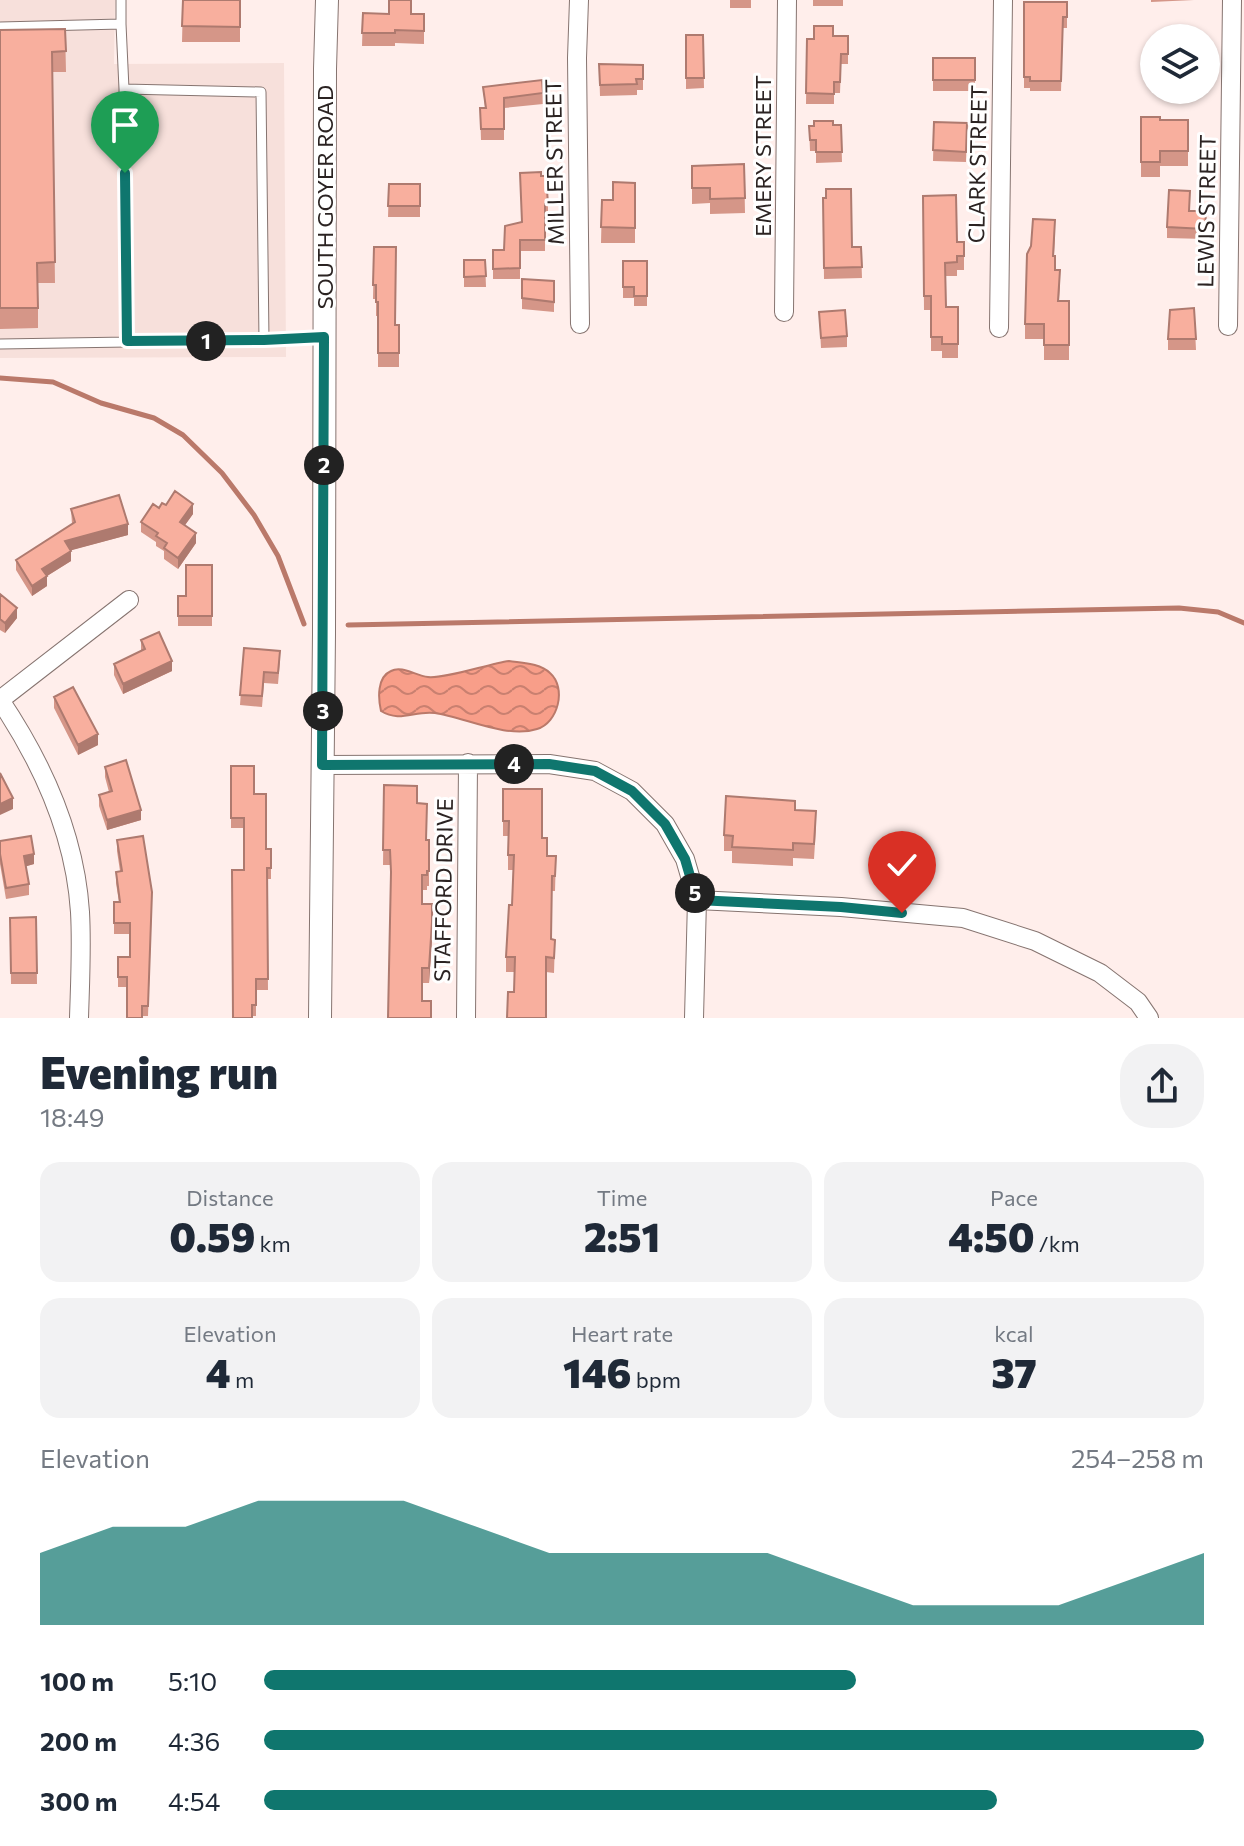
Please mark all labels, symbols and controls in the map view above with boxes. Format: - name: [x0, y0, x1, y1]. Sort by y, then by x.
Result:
- map controls: [1140, 24, 1220, 104]
- button: layers: [1140, 24, 1220, 104]
- street label: EMERY STREET: [749, 75, 776, 237]
- street label: MILLER STREET: [539, 79, 569, 245]
- street label: SOUTH GOYER ROAD: [311, 85, 338, 309]
- street label: CLARK STREET: [962, 85, 992, 243]
- pin: [91, 91, 159, 173]
- icon: arrive: [103, 103, 147, 147]
- street label: LEWIS STREET: [1191, 134, 1221, 288]
- pin: 1: [186, 321, 226, 361]
- text: 1: [201, 327, 211, 354]
- pin: 2: [304, 445, 344, 485]
- text: 2: [318, 451, 330, 478]
- pin: 3: [303, 691, 343, 731]
- text: 3: [317, 697, 329, 724]
- pin: 4: [494, 744, 534, 784]
- text: 4: [507, 750, 521, 777]
- street label: STAFFORD DRIVE: [428, 798, 458, 982]
- pin: [868, 831, 936, 913]
- icon: check: [880, 843, 924, 887]
- pin: 5: [675, 873, 715, 913]
- text: 5: [689, 879, 701, 906]
- text: Evening run: [40, 1044, 278, 1098]
- button: share: [1120, 1044, 1204, 1128]
- text: 18:49: [40, 1101, 104, 1132]
- text: Distance: [186, 1184, 274, 1211]
- text: Time: [597, 1184, 647, 1211]
- text: Pace: [990, 1184, 1038, 1211]
- text: 0.59: [169, 1211, 255, 1260]
- text: 2:51: [584, 1211, 660, 1260]
- text: 4:50: [948, 1211, 1035, 1260]
- text: km: [255, 1230, 291, 1257]
- text: /km: [1035, 1230, 1080, 1257]
- text: Elevation: [184, 1320, 276, 1347]
- text: Heart rate: [571, 1320, 673, 1347]
- text: kcal: [994, 1320, 1034, 1347]
- text: 4: [206, 1347, 231, 1396]
- text: 146: [563, 1347, 631, 1396]
- text: 37: [991, 1347, 1037, 1396]
- text: m: [231, 1366, 254, 1393]
- text: bpm: [631, 1366, 681, 1393]
- text: Elevation: [40, 1442, 150, 1473]
- text: 254–258 m: [1071, 1442, 1204, 1473]
- text: 100 m: [40, 1665, 114, 1696]
- text: 5:10: [168, 1665, 217, 1696]
- text: 200 m: [40, 1725, 117, 1756]
- text: 4:36: [168, 1725, 220, 1756]
- text: 300 m: [40, 1785, 117, 1816]
- text: 4:54: [168, 1785, 220, 1816]

